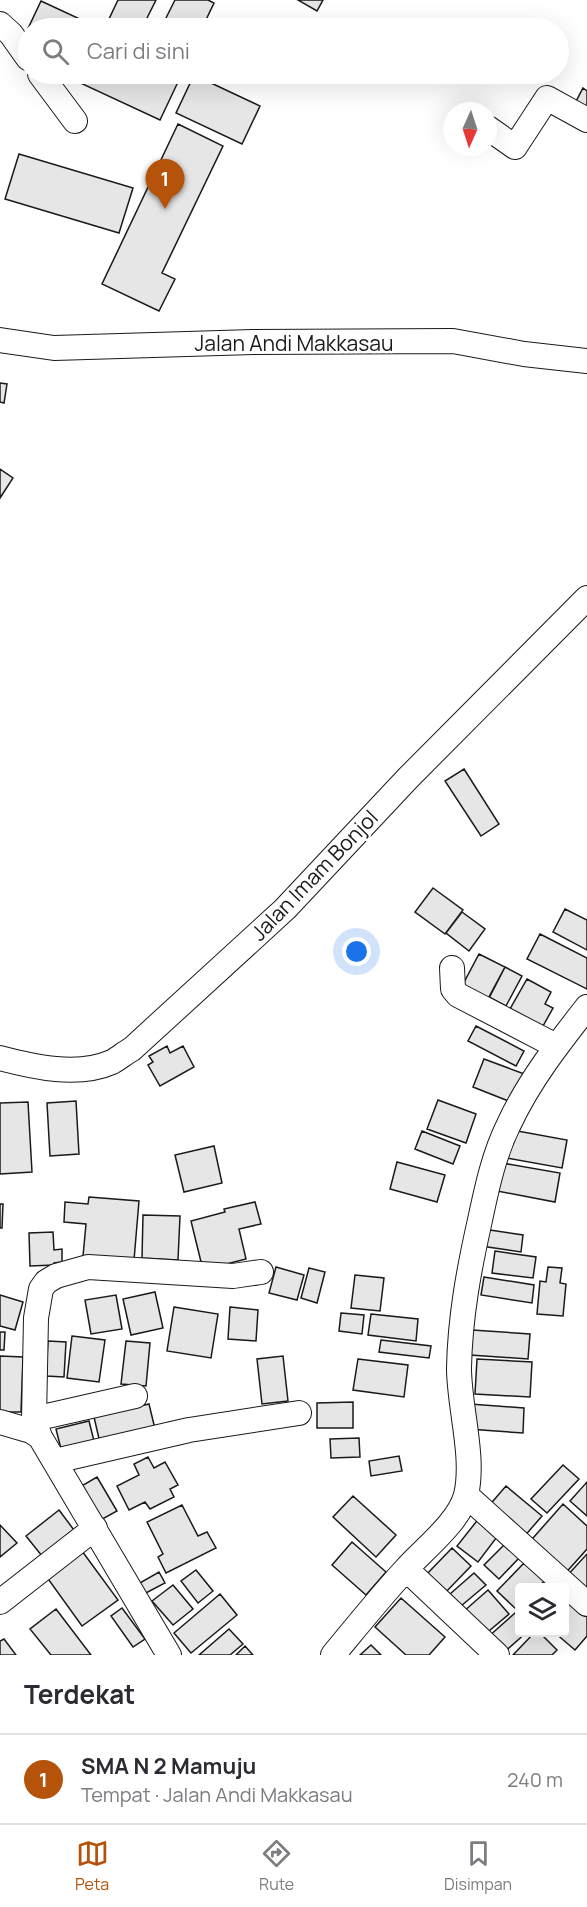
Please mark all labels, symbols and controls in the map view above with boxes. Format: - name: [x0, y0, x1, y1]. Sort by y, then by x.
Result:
- search box: [18, 18, 569, 84]
- icon: search: [39, 35, 72, 68]
- text: Cari di sini: [87, 36, 190, 66]
- north arrow: [443, 102, 497, 156]
- pin: 1: [146, 160, 184, 209]
- street label: Jalan Andi Makkasau: [195, 329, 393, 357]
- street label: Jalan Imam Bonjol: [244, 804, 384, 946]
- your location: [342, 937, 371, 966]
- map controls: [515, 1583, 569, 1637]
- button: layers: [515, 1583, 569, 1637]
- text: Terdekat: [24, 1676, 135, 1712]
- text: SMA N 2 Mamuju: [81, 1751, 256, 1781]
- text: 1: [39, 1766, 48, 1793]
- text: 240 m: [507, 1766, 563, 1793]
- text: Tempat · Jalan Andi Makkasau: [81, 1781, 353, 1808]
- tab: Peta: [75, 1837, 109, 1895]
- tab: Rute: [259, 1837, 294, 1895]
- tab: Disimpan: [444, 1837, 512, 1895]

